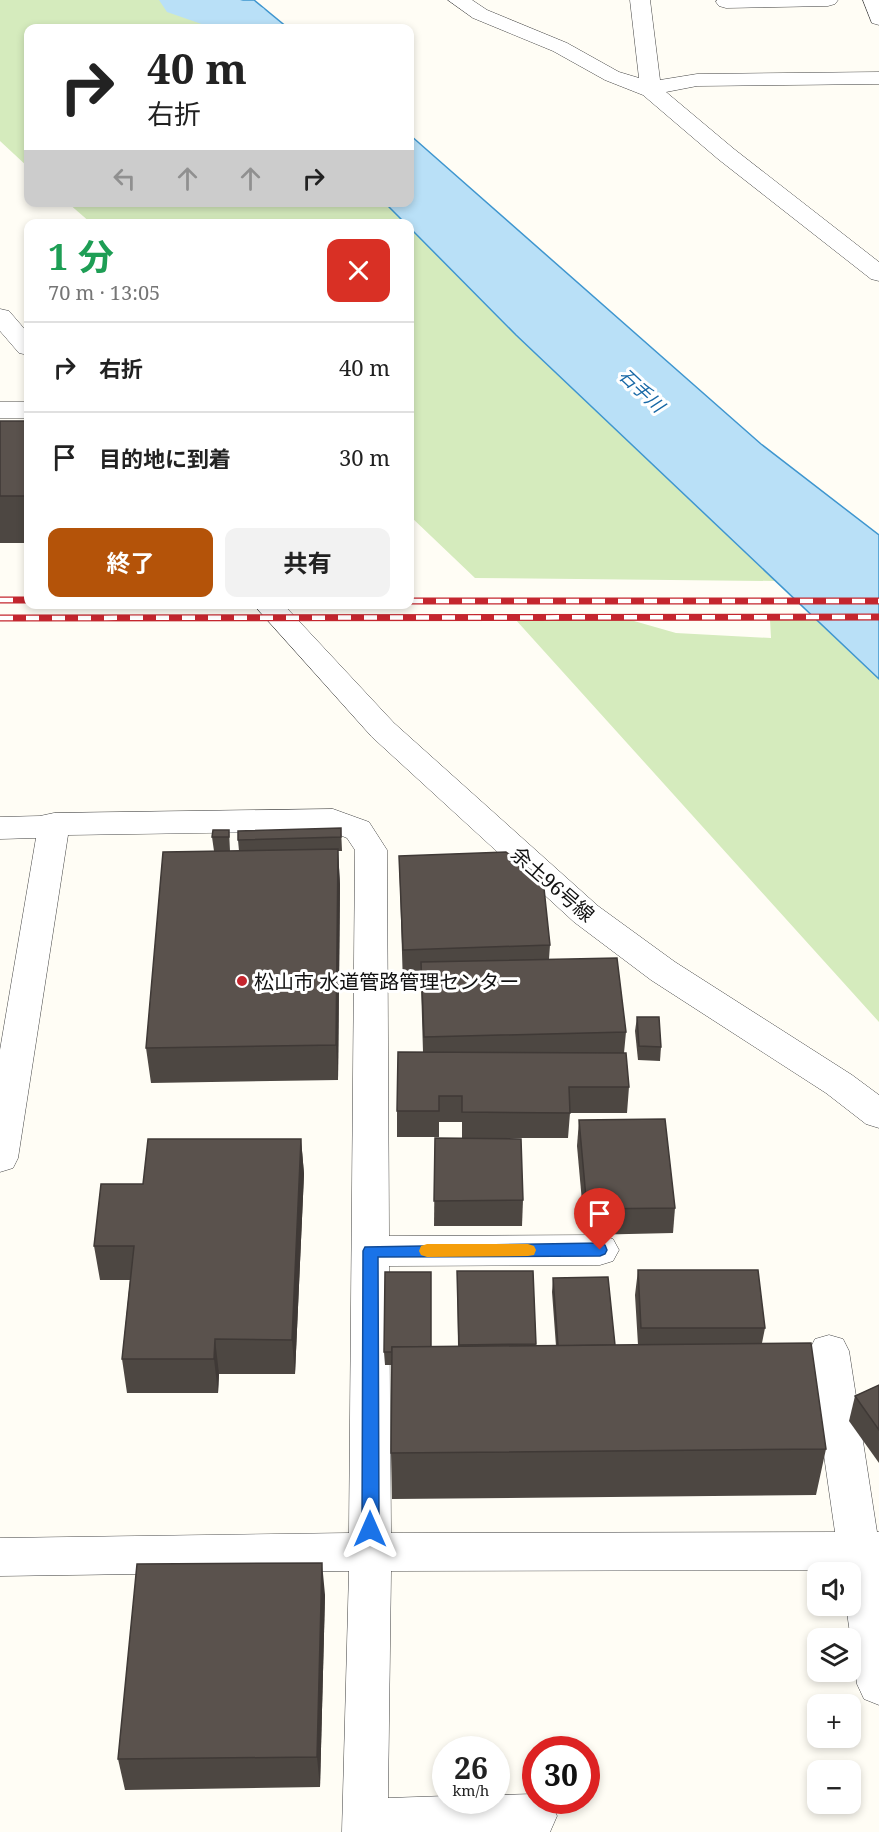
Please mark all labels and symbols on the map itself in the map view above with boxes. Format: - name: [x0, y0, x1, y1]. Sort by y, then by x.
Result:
- water label: 石手川: [614, 363, 671, 419]
- street label: 余土96号線: [506, 840, 600, 928]
- place label: 松山市 水道管路管理センター: [254, 968, 519, 995]
- marker: 松山市 水道管路管理センター: [235, 974, 249, 988]
- pin: [574, 1188, 625, 1250]
- position arrow: [338, 1497, 402, 1561]
- speed limit sign: 30: [522, 1736, 600, 1814]

